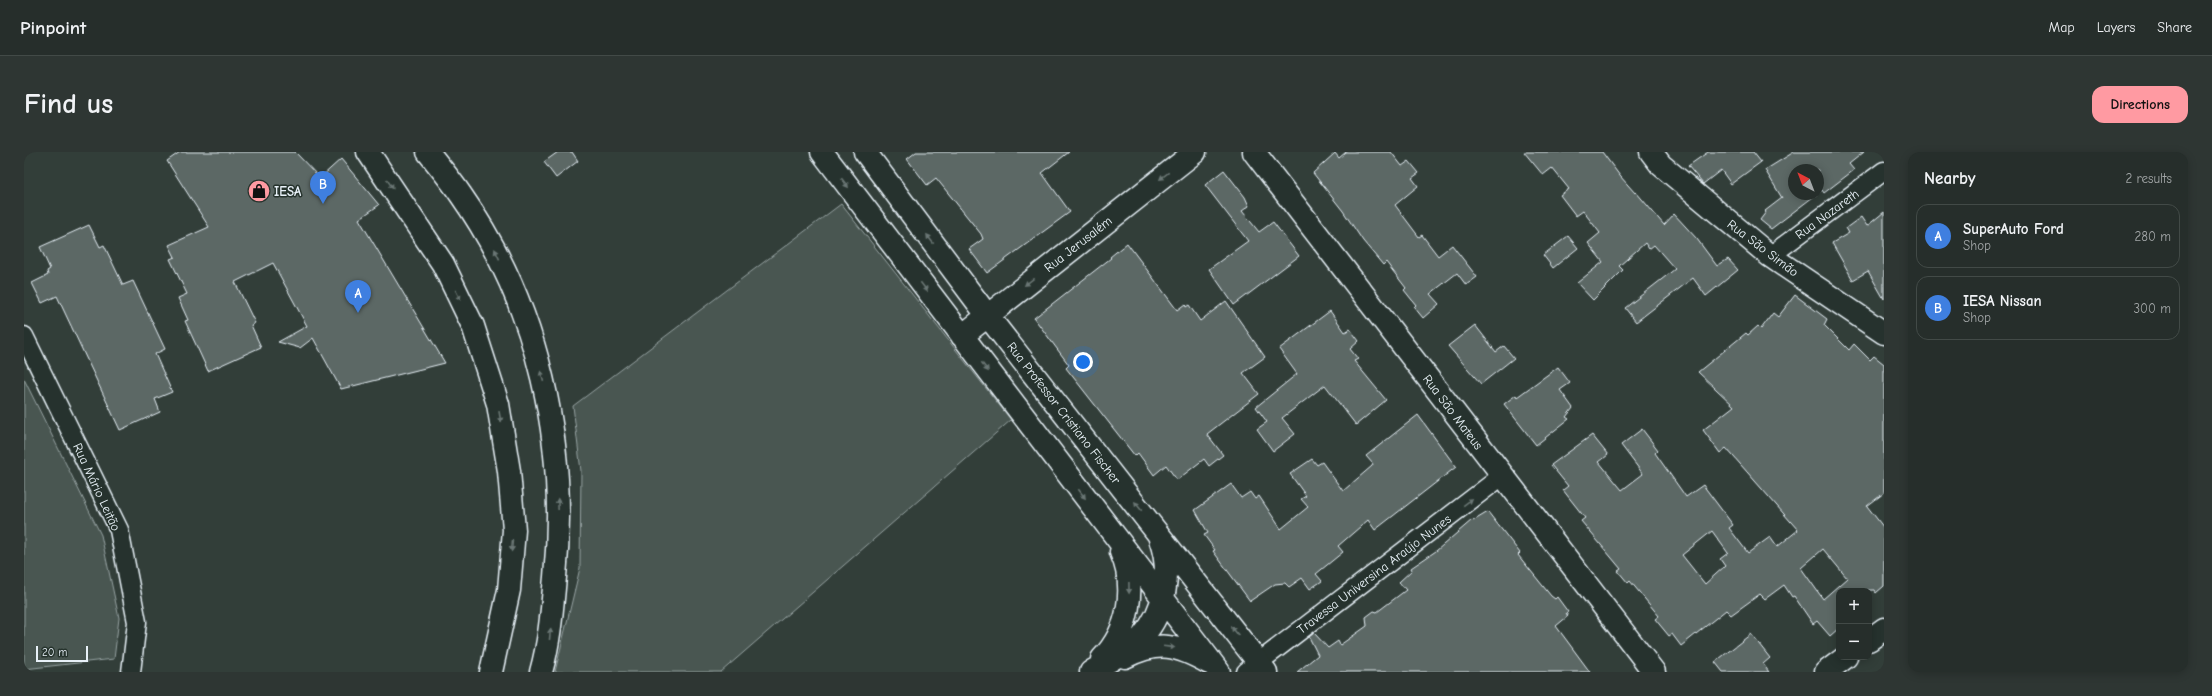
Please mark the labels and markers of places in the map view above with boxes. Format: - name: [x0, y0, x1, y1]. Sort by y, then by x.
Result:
- pin: B: [310, 171, 336, 204]
- shop icon: IESA: [246, 178, 272, 204]
- place label: IESA: [274, 184, 302, 199]
- pin: A: [345, 280, 371, 313]

